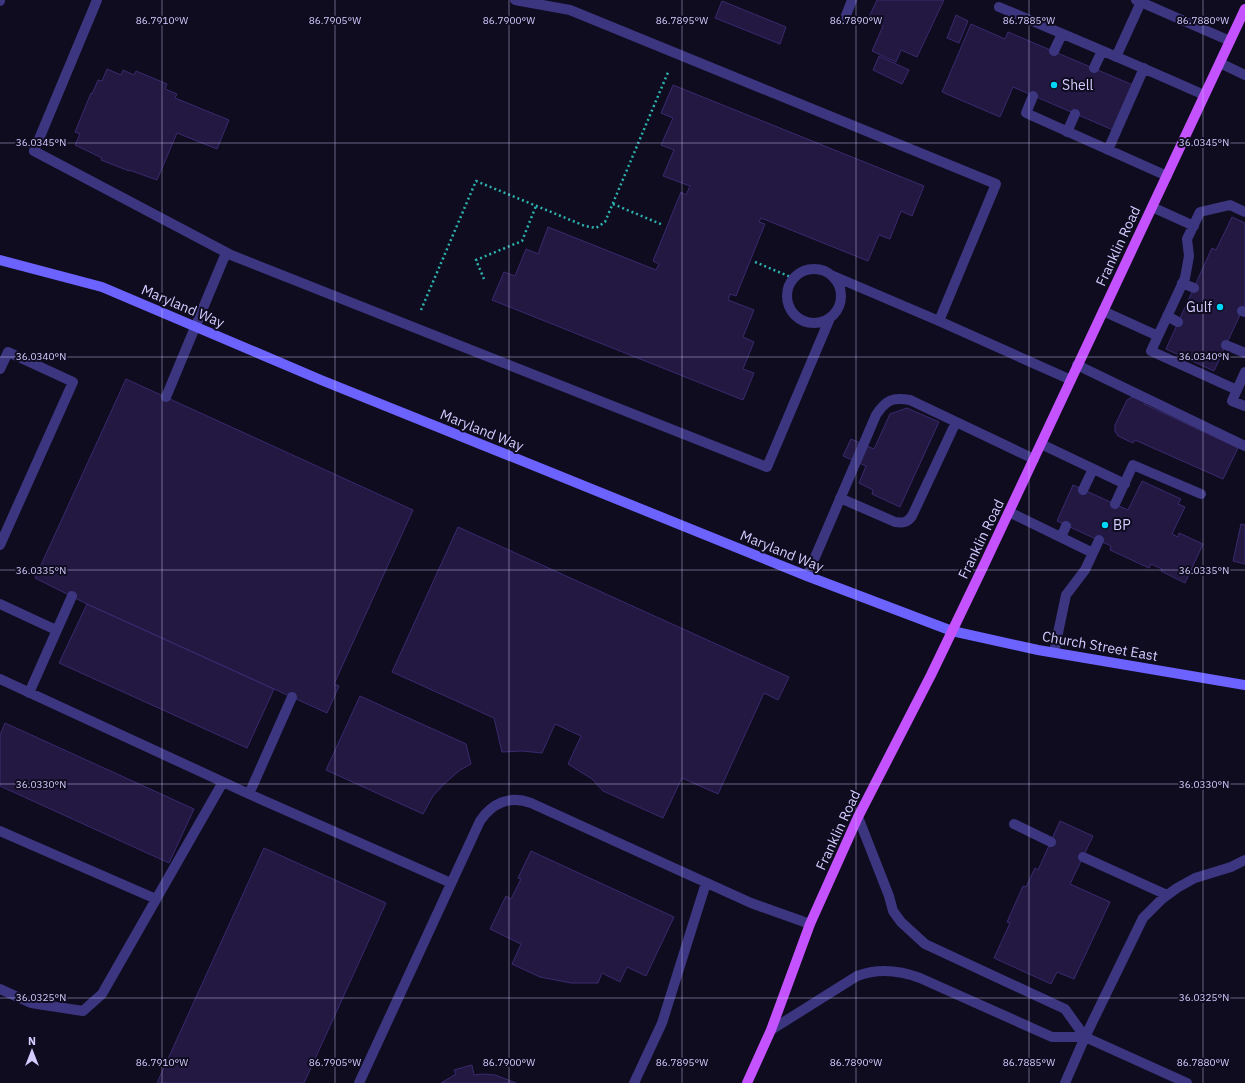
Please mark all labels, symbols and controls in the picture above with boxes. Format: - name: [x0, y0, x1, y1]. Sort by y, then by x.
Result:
- text: 86.7910°W: [136, 14, 188, 27]
- text: 86.7905°W: [309, 14, 361, 27]
- text: 86.7900°W: [483, 14, 535, 27]
- text: 86.7895°W: [656, 14, 708, 27]
- text: 86.7890°W: [830, 14, 882, 27]
- text: 86.7885°W: [1003, 14, 1055, 27]
- text: 86.7880°W: [1177, 14, 1229, 27]
- place label: Shell: [1062, 76, 1094, 94]
- marker: Shell: [1049, 80, 1059, 90]
- text: 36.0345°N: [16, 136, 66, 149]
- text: 36.0345°N: [1179, 136, 1229, 149]
- street label: Franklin Road: [1092, 203, 1144, 289]
- street label: Maryland Way: [139, 280, 227, 332]
- place label: Gulf: [1186, 298, 1212, 316]
- marker: Gulf: [1215, 302, 1225, 312]
- text: 36.0340°N: [16, 350, 66, 363]
- text: 36.0340°N: [1179, 350, 1229, 363]
- street label: Maryland Way: [438, 405, 526, 455]
- street label: Franklin Road: [954, 496, 1008, 582]
- place label: BP: [1113, 516, 1131, 534]
- marker: BP: [1100, 520, 1110, 530]
- street label: Maryland Way: [738, 526, 826, 576]
- text: 36.0335°N: [16, 564, 66, 577]
- text: 36.0335°N: [1179, 564, 1229, 577]
- street label: Church Street East: [1041, 627, 1159, 665]
- text: 36.0330°N: [16, 778, 66, 791]
- text: 36.0330°N: [1179, 778, 1229, 791]
- street label: Franklin Road: [812, 787, 864, 873]
- text: 36.0325°N: [16, 991, 66, 1004]
- text: 36.0325°N: [1179, 991, 1229, 1004]
- north arrow: [12, 1031, 52, 1071]
- text: N: [28, 1034, 36, 1048]
- text: 86.7910°W: [136, 1056, 188, 1069]
- text: 86.7905°W: [309, 1056, 361, 1069]
- text: 86.7900°W: [483, 1056, 535, 1069]
- text: 86.7895°W: [656, 1056, 708, 1069]
- text: 86.7890°W: [830, 1056, 882, 1069]
- text: 86.7885°W: [1003, 1056, 1055, 1069]
- text: 86.7880°W: [1177, 1056, 1229, 1069]

